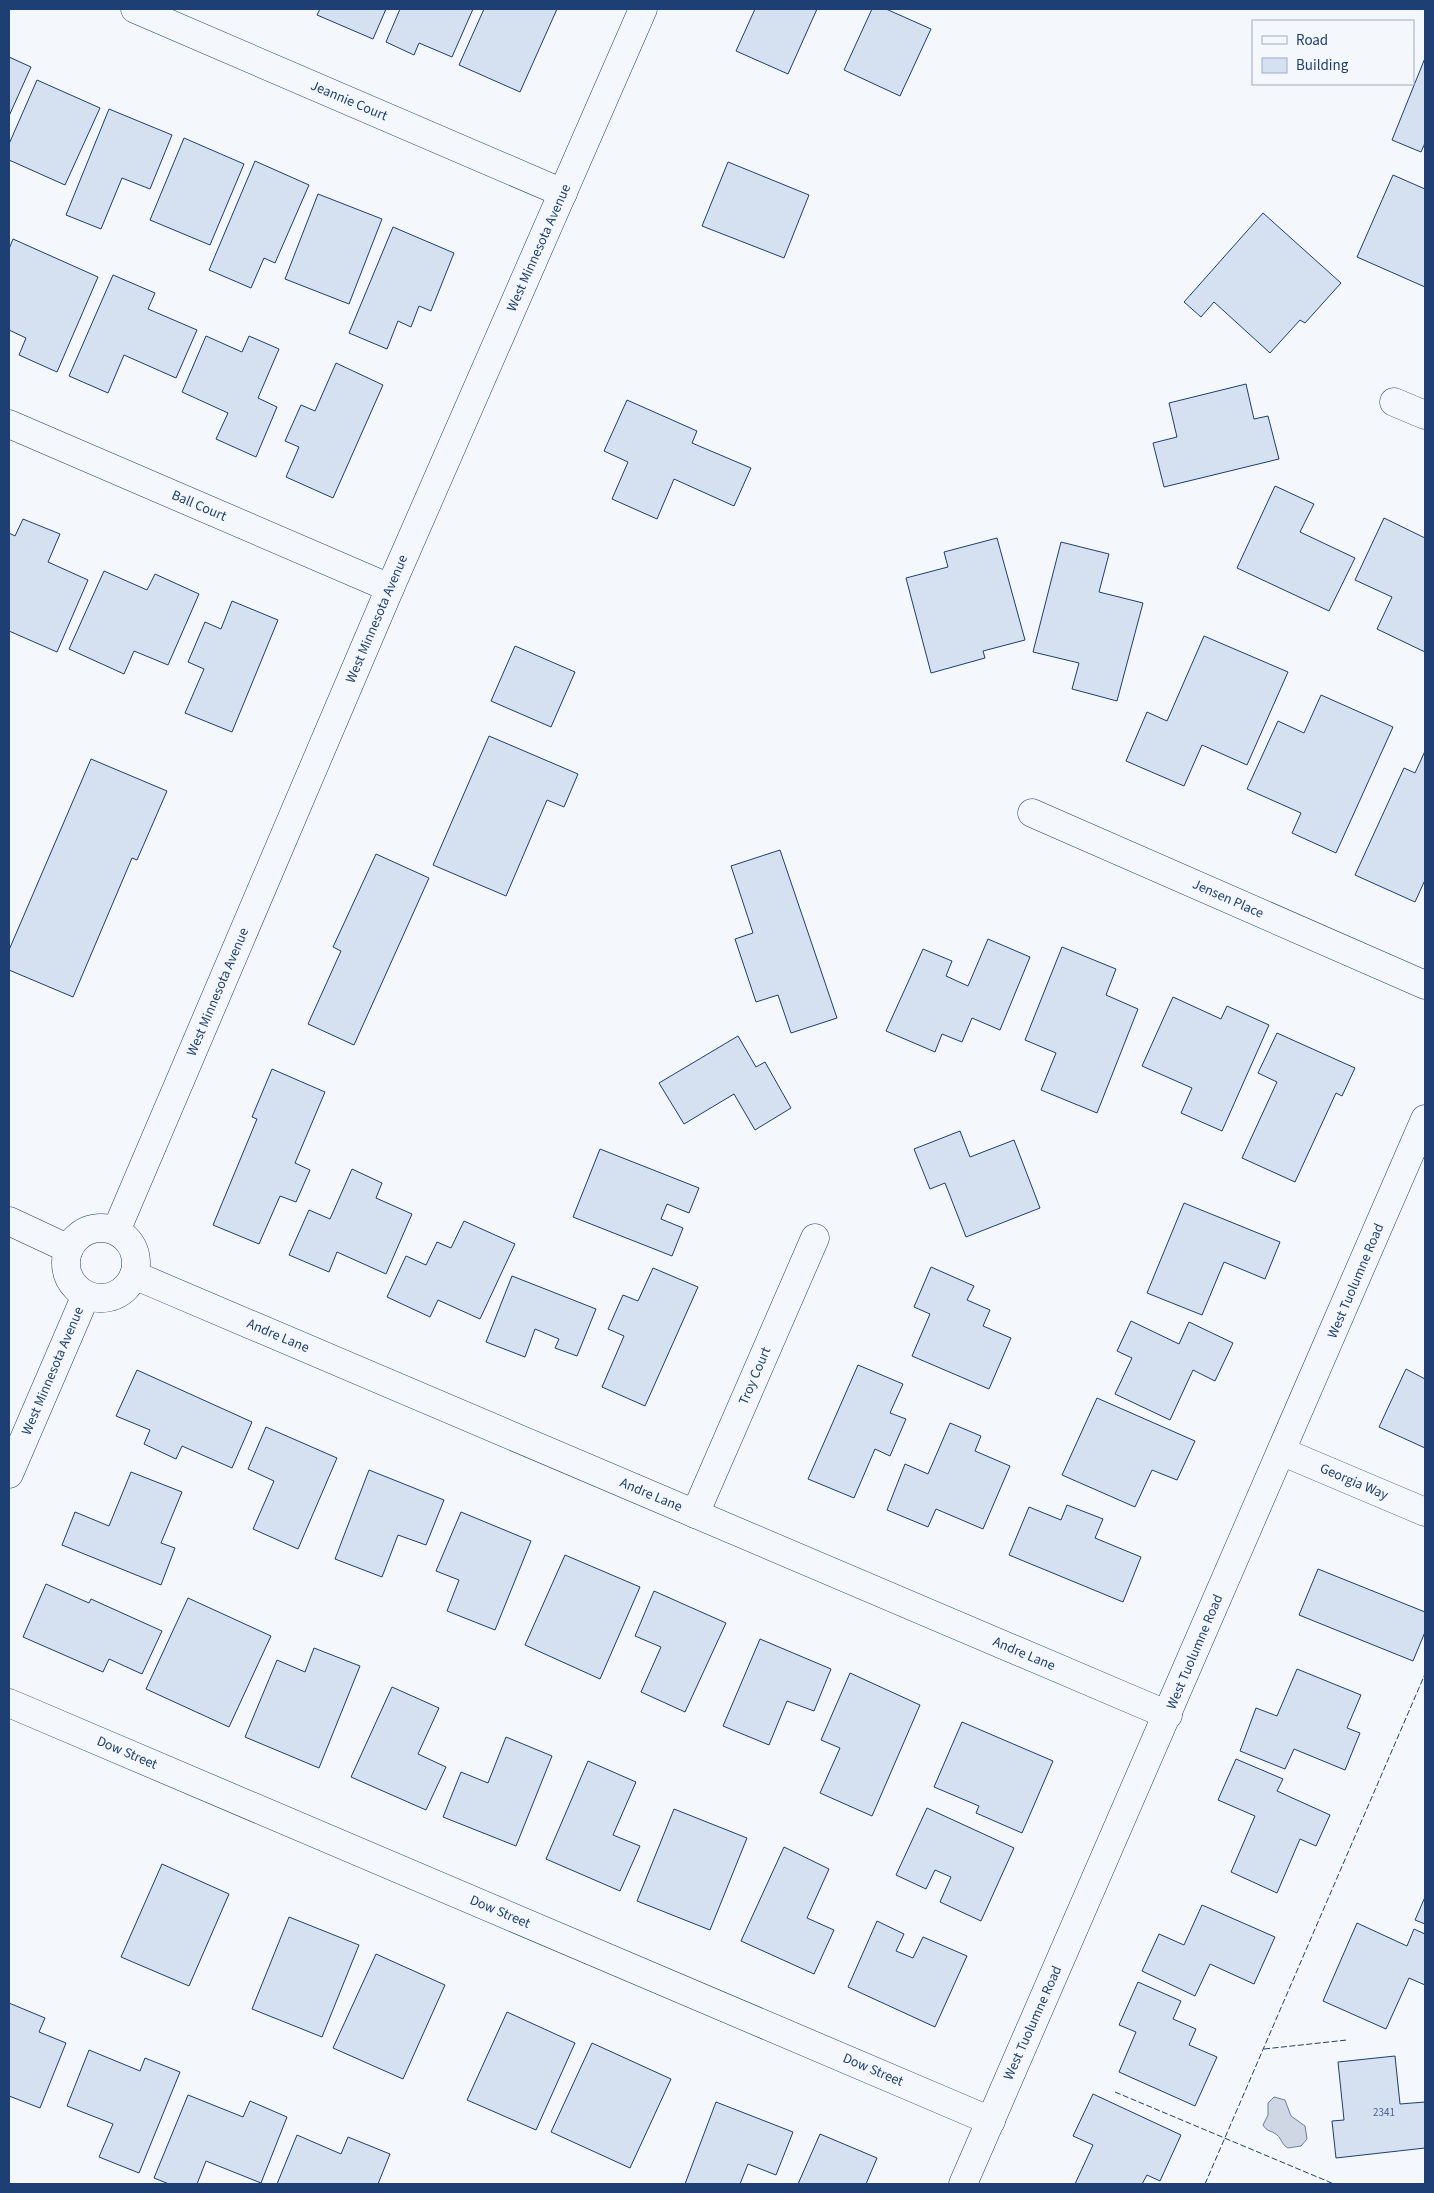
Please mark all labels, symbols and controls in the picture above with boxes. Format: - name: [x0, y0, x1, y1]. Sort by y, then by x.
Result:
- legend: [1252, 20, 1414, 85]
- text: Road: [1296, 30, 1328, 51]
- text: Building: [1296, 55, 1349, 76]
- street label: Jeannie Court: [307, 76, 391, 126]
- street label: West Minnesota Avenue: [502, 181, 576, 315]
- street label: Ball Court: [168, 485, 230, 527]
- street label: West Minnesota Avenue: [341, 552, 413, 686]
- street label: Jensen Place: [1189, 874, 1267, 924]
- street label: West Minnesota Avenue: [182, 925, 254, 1059]
- street label: West Tuolumne Road: [1323, 1220, 1389, 1342]
- street label: West Minnesota Avenue: [17, 1304, 89, 1438]
- street label: Andre Lane: [244, 1314, 312, 1358]
- street label: Troy Court: [734, 1344, 776, 1408]
- street label: Georgia Way: [1317, 1459, 1392, 1506]
- street label: Andre Lane: [617, 1473, 685, 1517]
- street label: West Tuolumne Road: [1162, 1591, 1228, 1713]
- street label: Andre Lane: [990, 1632, 1058, 1676]
- street label: Dow Street: [94, 1731, 161, 1775]
- street label: Dow Street: [467, 1890, 534, 1934]
- street label: West Tuolumne Road: [999, 1963, 1067, 2083]
- street label: Dow Street: [840, 2048, 907, 2092]
- house number: 2341: [1373, 2105, 1395, 2120]

